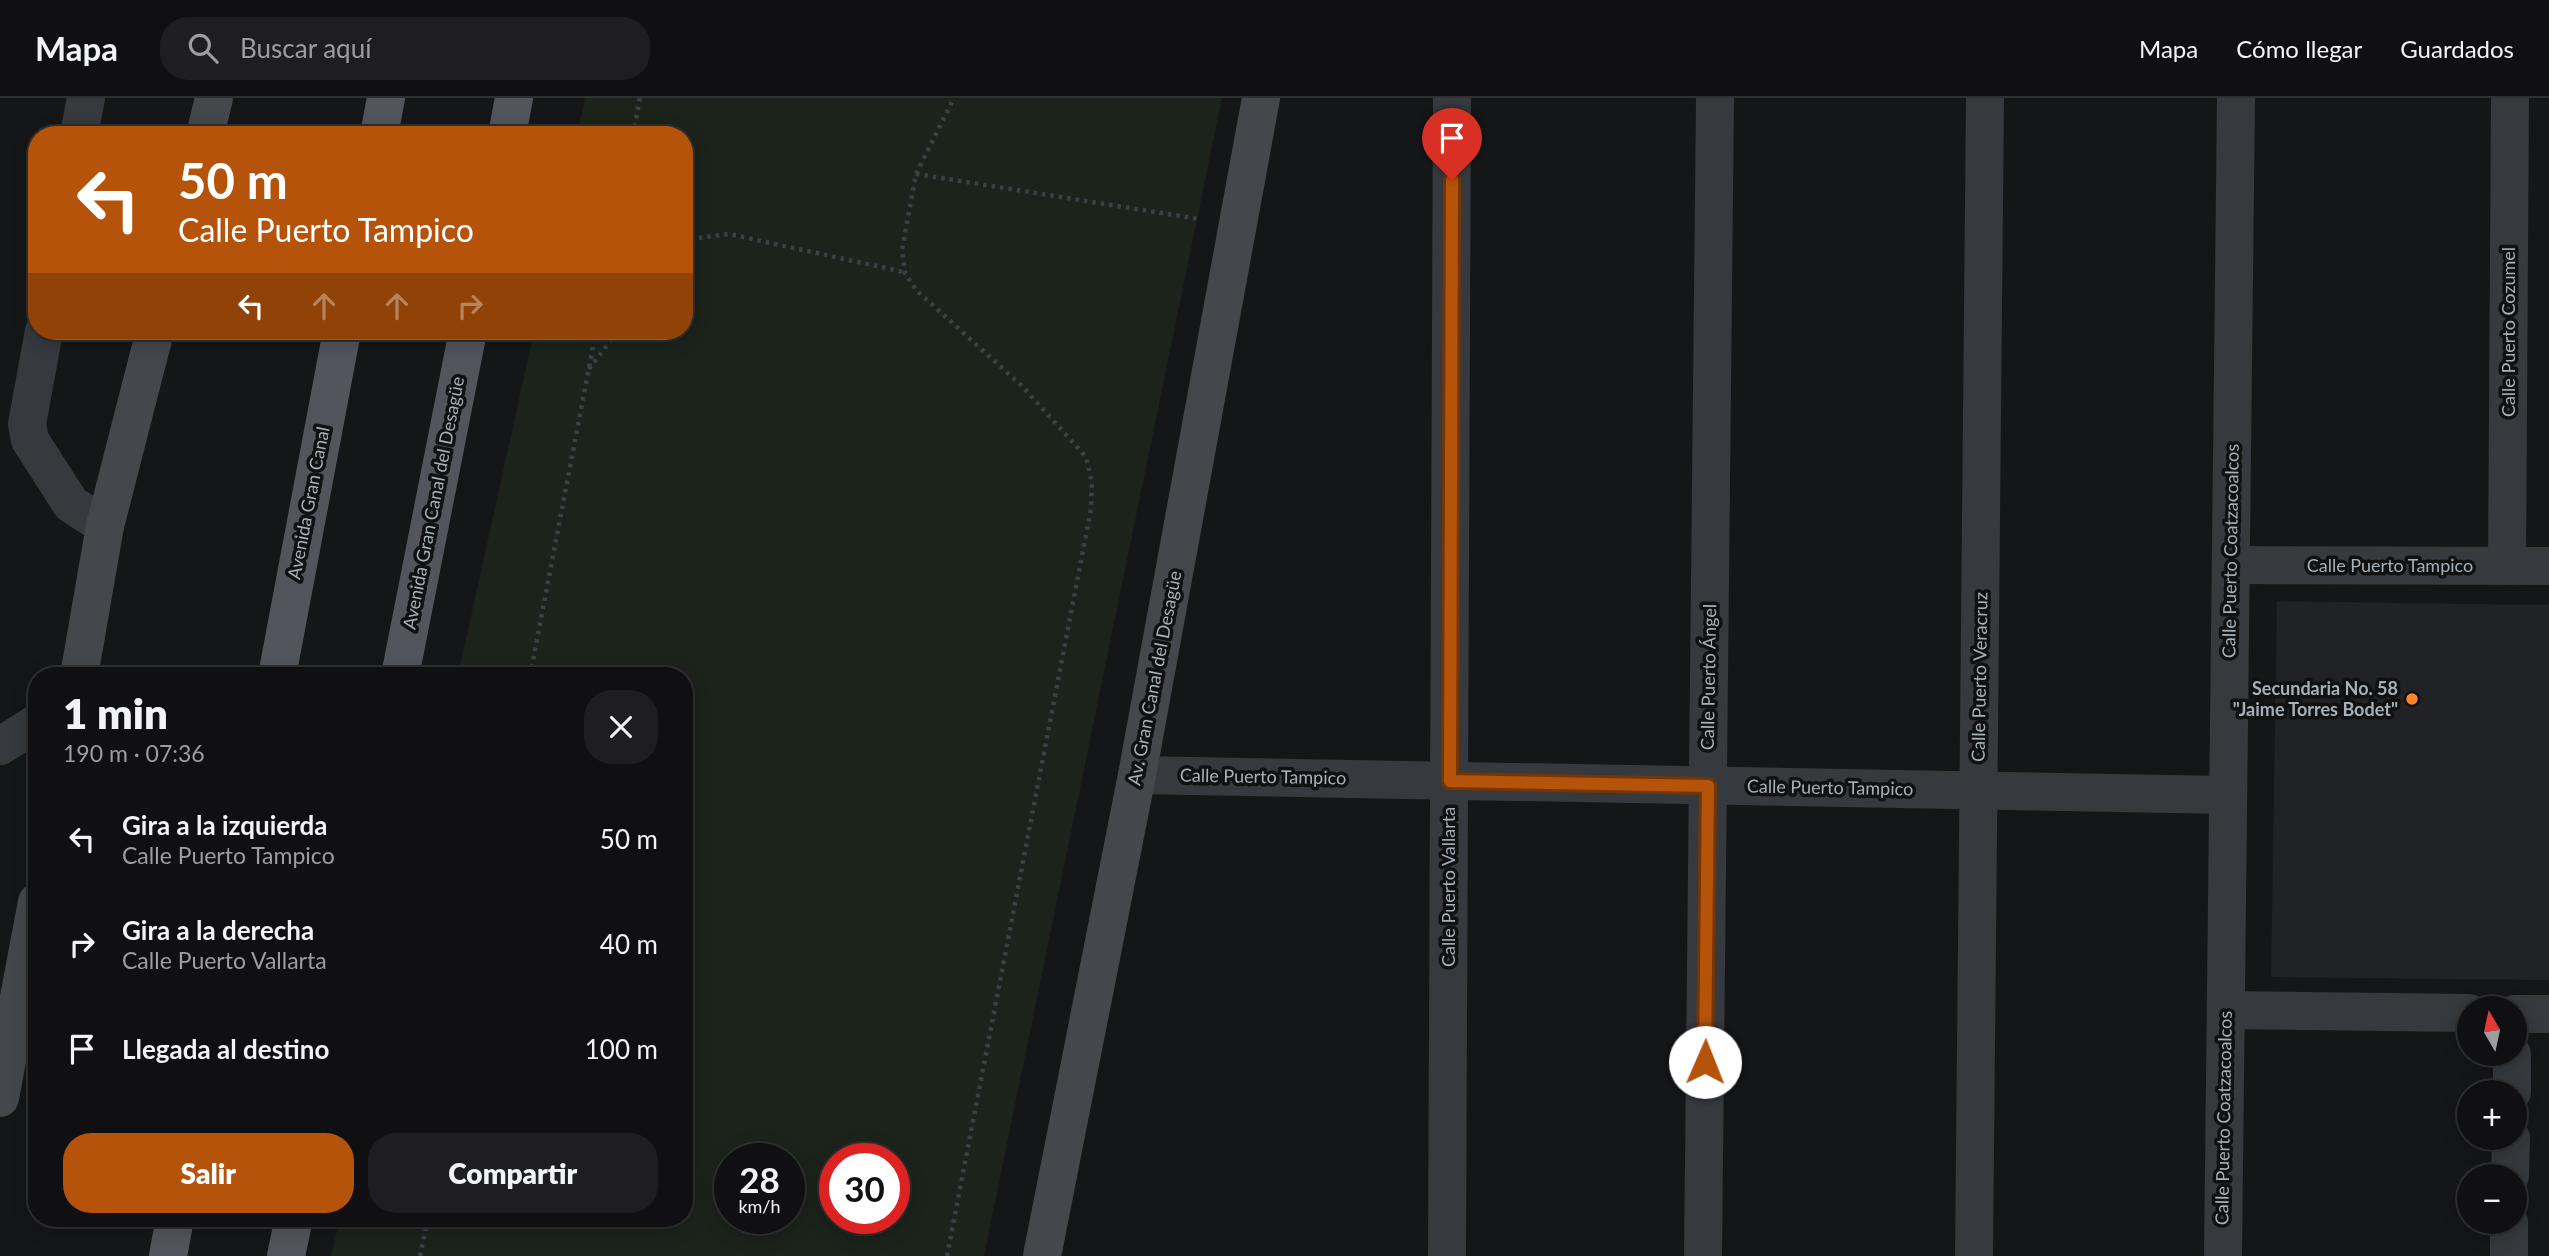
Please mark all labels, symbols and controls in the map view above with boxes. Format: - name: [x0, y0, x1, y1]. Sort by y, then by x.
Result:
- search box: [160, 17, 650, 80]
- text: Mapa: [35, 28, 118, 68]
- icon: search: [184, 29, 222, 67]
- text: Buscar aquí: [240, 32, 371, 64]
- text: Mapa: [2139, 34, 2198, 63]
- text: Cómo llegar: [2236, 34, 2362, 63]
- text: Guardados: [2400, 34, 2514, 63]
- pin: [1422, 108, 1482, 180]
- icon: arrive: [1433, 119, 1471, 157]
- text: 50 m: [178, 151, 288, 209]
- icon: left: [63, 154, 154, 245]
- text: Calle Puerto Tampico: [178, 210, 474, 249]
- street label: Calle Puerto Cozumel: [2497, 247, 2519, 417]
- icon: left: [232, 287, 270, 325]
- icon: ahead: [305, 287, 343, 325]
- icon: ahead: [378, 287, 416, 325]
- icon: right: [451, 287, 489, 325]
- street label: Avenida Gran Canal del Desagüe: [398, 375, 468, 631]
- street label: Avenida Gran Canal: [282, 425, 334, 581]
- street label: Calle Puerto Coatzacoalcos: [2217, 443, 2243, 658]
- street label: Calle Puerto Tampico: [2307, 554, 2473, 576]
- street label: Av. Gran Canal del Desagüe: [1122, 569, 1186, 787]
- street label: Calle Puerto Veracruz: [1967, 592, 1991, 762]
- street label: Calle Puerto Ángel: [1696, 604, 1720, 750]
- place label: Secundaria No. 58 "Jaime Torres Bodet": [2233, 677, 2398, 720]
- text: 1 min: [63, 688, 168, 738]
- button: close: [584, 690, 658, 764]
- marker: Secundaria No. 58 "Jaime Torres Bodet": [2404, 691, 2420, 707]
- text: 190 m · 07:36: [63, 739, 205, 767]
- street label: Calle Puerto Tampico: [1180, 764, 1346, 788]
- street label: Calle Puerto Tampico: [1747, 775, 1913, 799]
- street label: Calle Puerto Vallarta: [1437, 807, 1459, 967]
- text: Gira a la izquierda: [122, 809, 328, 841]
- icon: left: [63, 820, 101, 858]
- text: 50 m: [600, 823, 658, 855]
- text: Calle Puerto Tampico: [122, 841, 335, 869]
- text: Gira a la derecha: [122, 914, 314, 946]
- icon: right: [63, 925, 101, 963]
- text: 40 m: [600, 928, 658, 960]
- text: Calle Puerto Vallarta: [122, 946, 327, 974]
- north arrow: [2457, 996, 2527, 1066]
- map controls: [2457, 996, 2527, 1234]
- street label: Calle Puerto Coatzacoalcos: [2210, 1010, 2236, 1225]
- position arrow: [1668, 1025, 1742, 1099]
- icon: arrive: [63, 1030, 101, 1068]
- text: Llegada al destino: [122, 1033, 329, 1065]
- text: 100 m: [585, 1033, 658, 1065]
- button: +: [2457, 1080, 2527, 1150]
- button: Salir: [63, 1133, 354, 1213]
- button: Compartir: [368, 1133, 658, 1213]
- speed limit sign: 30: [819, 1143, 910, 1234]
- text: 28: [739, 1158, 780, 1200]
- button: −: [2457, 1164, 2527, 1234]
- text: km/h: [738, 1195, 781, 1217]

